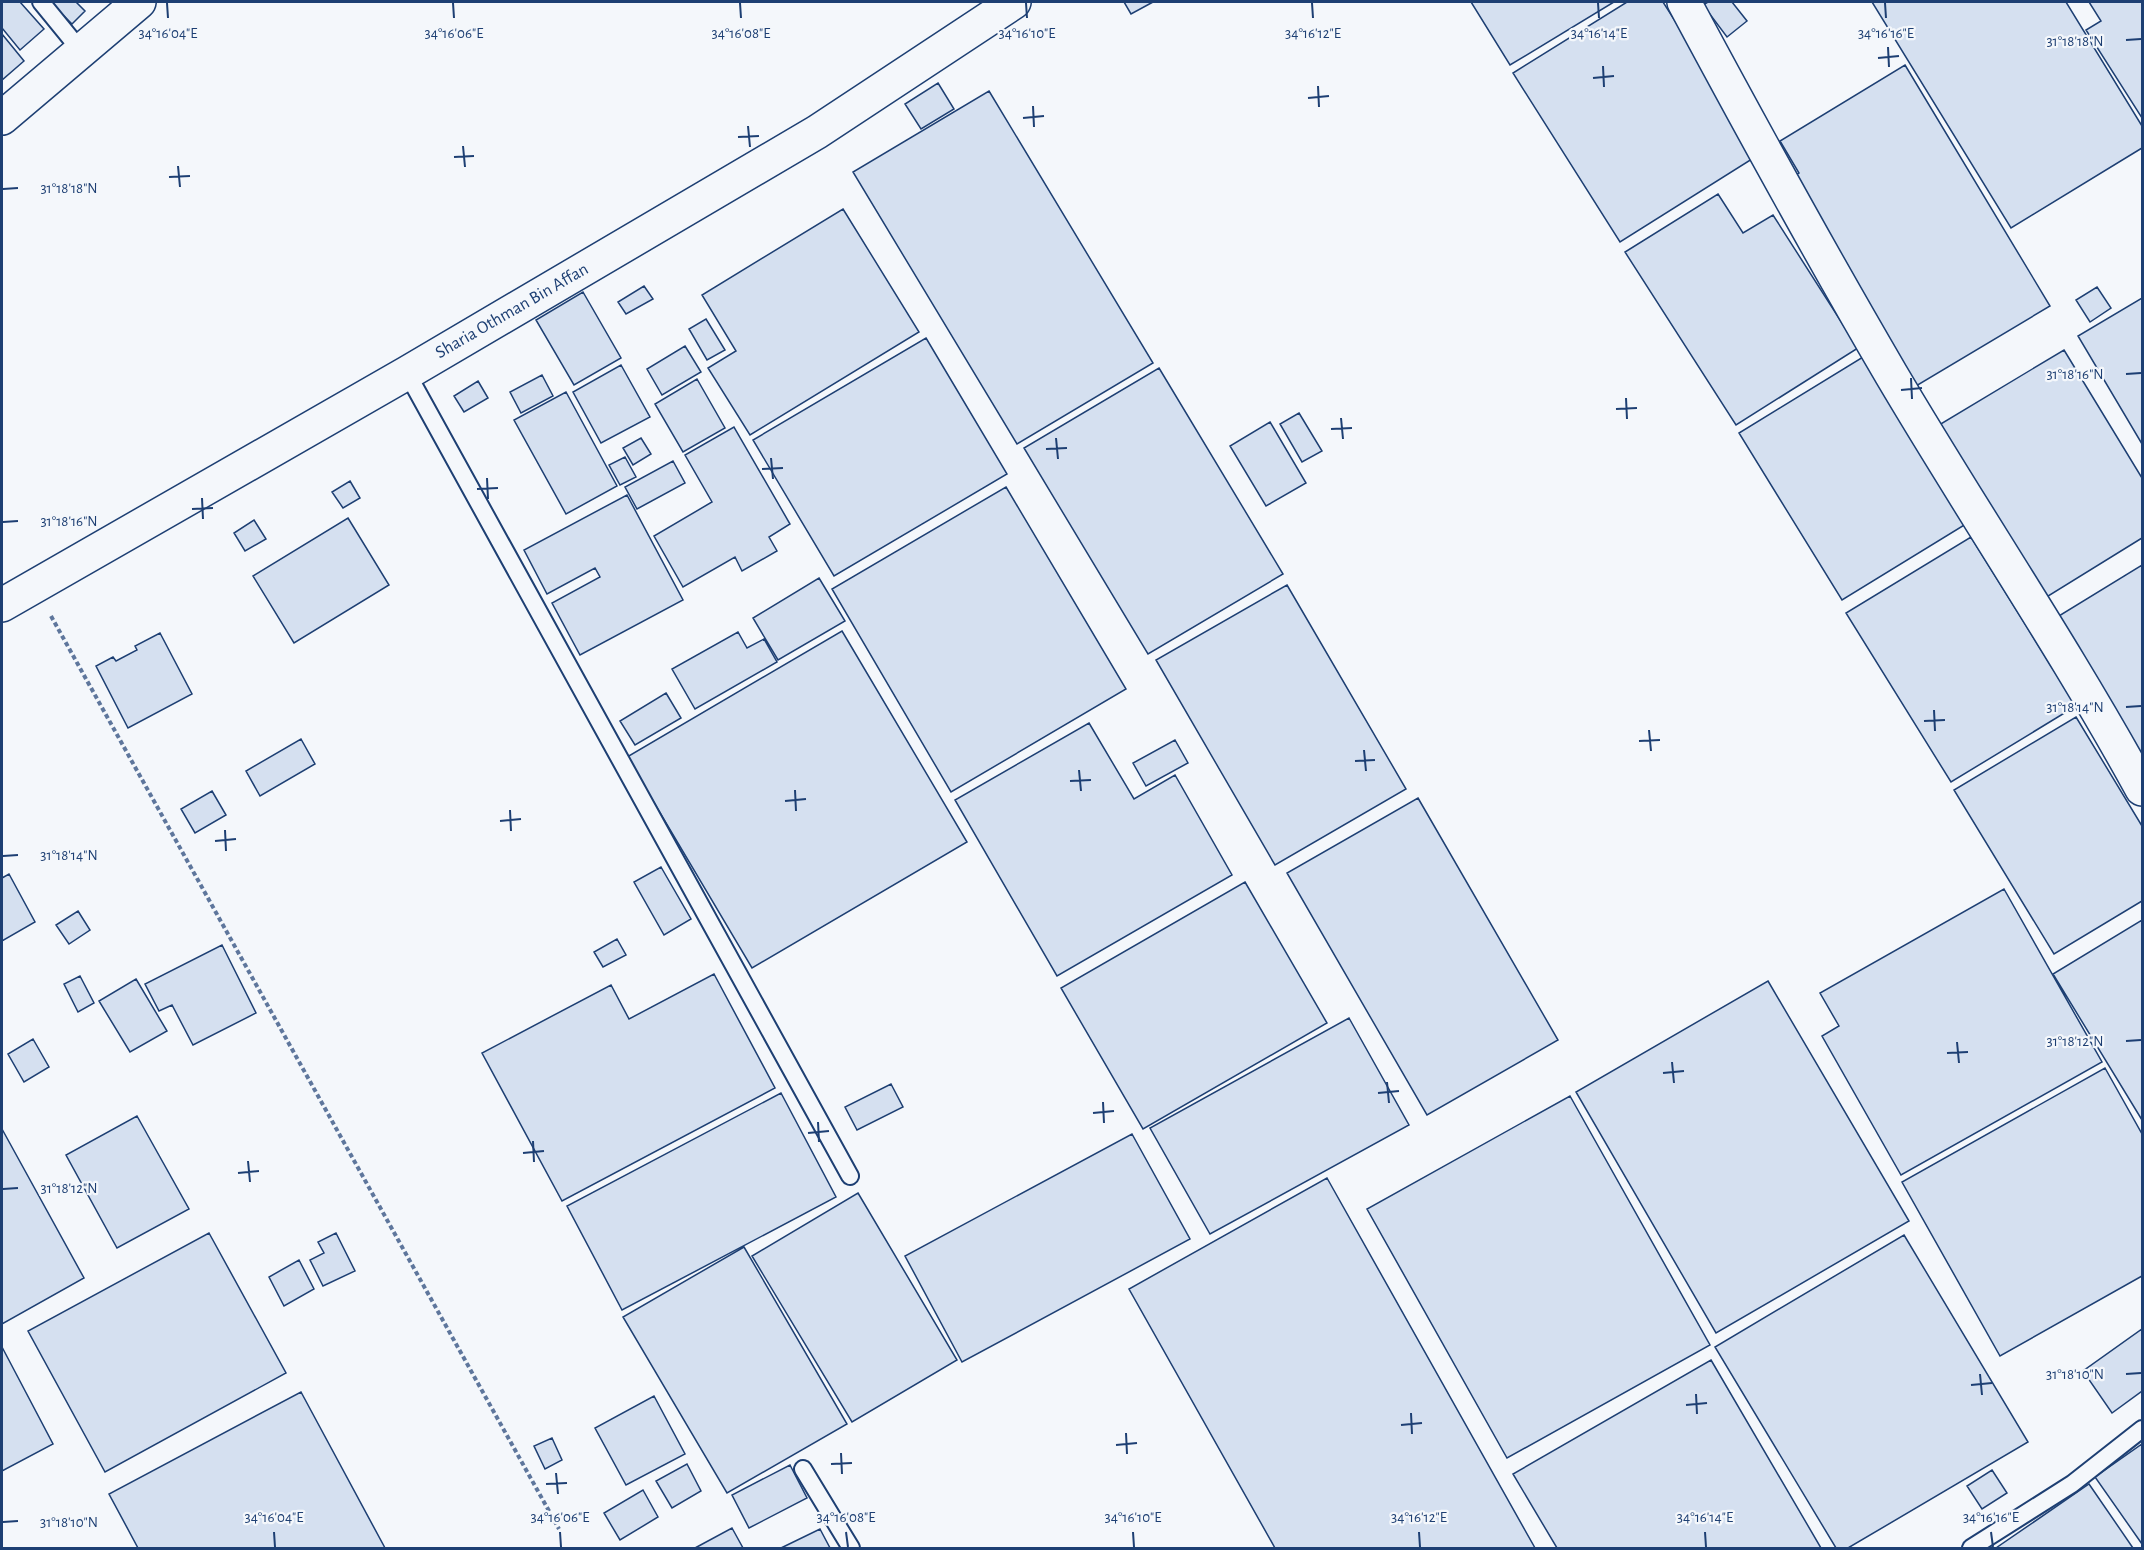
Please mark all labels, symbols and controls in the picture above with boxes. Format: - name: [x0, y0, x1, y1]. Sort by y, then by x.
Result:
- text: 34°16'04"E: [138, 26, 198, 41]
- text: 34°16'06"E: [425, 26, 483, 41]
- text: 34°16'08"E: [712, 26, 770, 41]
- text: 34°16'10"E: [998, 26, 1056, 41]
- text: 34°16'12"E: [1285, 26, 1341, 41]
- text: 34°16'14"E: [1571, 26, 1627, 41]
- text: 34°16'16"E: [1858, 26, 1914, 41]
- text: 31°18'18"N: [2046, 34, 2104, 49]
- text: 31°18'18"N: [40, 181, 98, 196]
- street label: Sharia Othman Bin Affan: [432, 260, 592, 362]
- text: 31°18'16"N: [2046, 367, 2104, 382]
- text: 31°18'16"N: [40, 514, 98, 529]
- text: 31°18'14"N: [2046, 700, 2104, 715]
- text: 31°18'14"N: [40, 848, 98, 863]
- text: 31°18'12"N: [2047, 1034, 2103, 1049]
- text: 31°18'12"N: [41, 1181, 97, 1196]
- text: 31°18'10"N: [2046, 1367, 2104, 1382]
- text: 34°16'04"E: [244, 1510, 304, 1525]
- text: 34°16'06"E: [531, 1510, 589, 1525]
- text: 34°16'08"E: [817, 1510, 875, 1525]
- text: 34°16'10"E: [1104, 1510, 1162, 1525]
- text: 34°16'12"E: [1391, 1510, 1447, 1525]
- text: 34°16'14"E: [1677, 1510, 1733, 1525]
- text: 34°16'16"E: [1963, 1510, 2019, 1525]
- text: 31°18'10"N: [40, 1515, 98, 1530]

